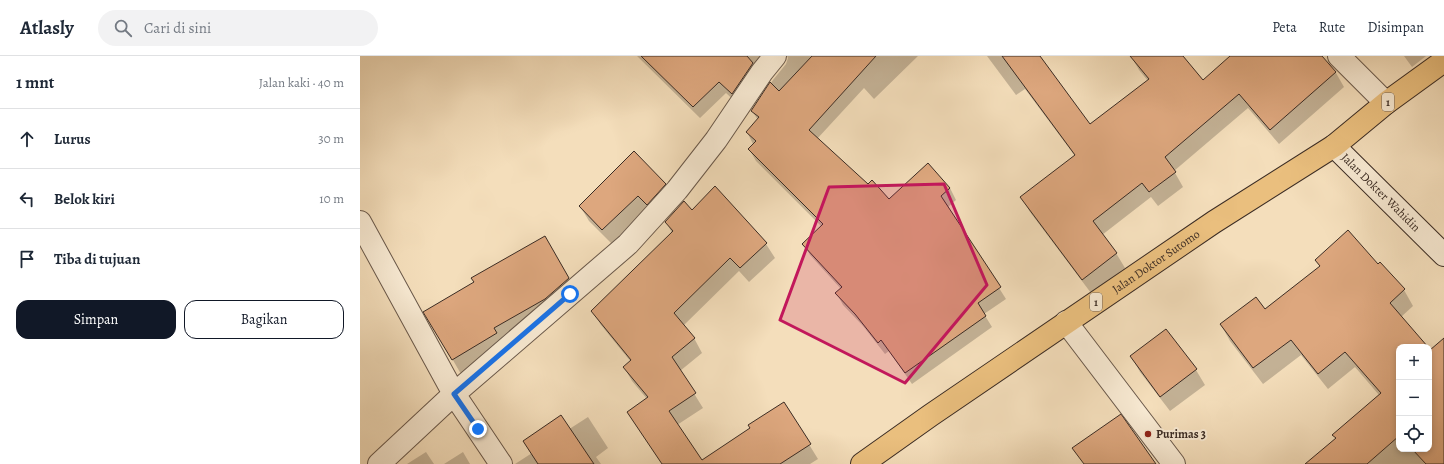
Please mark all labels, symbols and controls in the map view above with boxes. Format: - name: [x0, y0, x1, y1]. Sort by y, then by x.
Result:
- search box: [98, 10, 378, 46]
- text: Atlasly: [20, 15, 74, 41]
- icon: search: [112, 17, 134, 39]
- text: Cari di sini: [144, 18, 211, 38]
- text: Peta: [1272, 18, 1297, 37]
- text: Rute: [1319, 18, 1345, 37]
- text: Disimpan: [1367, 18, 1424, 37]
- text: 1 mnt: [16, 71, 55, 94]
- text: Jalan kaki · 40 m: [259, 74, 344, 91]
- road number: 1: [1382, 93, 1394, 111]
- icon: ahead: [16, 128, 38, 150]
- text: Lurus: [54, 129, 91, 149]
- text: 30 m: [318, 130, 344, 147]
- street label: Jalan Dokter Wahidin: [1338, 150, 1424, 236]
- icon: left: [16, 188, 38, 210]
- text: Belok kiri: [54, 189, 115, 209]
- text: 10 m: [319, 190, 344, 207]
- street label: Jalan Doktor Sutomo: [1109, 226, 1203, 297]
- icon: arrive: [16, 248, 38, 270]
- text: Tiba di tujuan: [54, 249, 140, 269]
- route start: [561, 285, 579, 303]
- road number: 1: [1090, 293, 1102, 311]
- button: Simpan: [16, 300, 176, 339]
- button: Bagikan: [184, 300, 344, 339]
- map controls: [1396, 344, 1432, 452]
- button: +: [1396, 344, 1432, 380]
- button: −: [1396, 380, 1432, 416]
- button: locate: [1396, 416, 1432, 452]
- route end: [469, 420, 487, 438]
- place label: Purimas 3: [1156, 426, 1206, 442]
- marker: Purimas 3: [1143, 429, 1153, 439]

